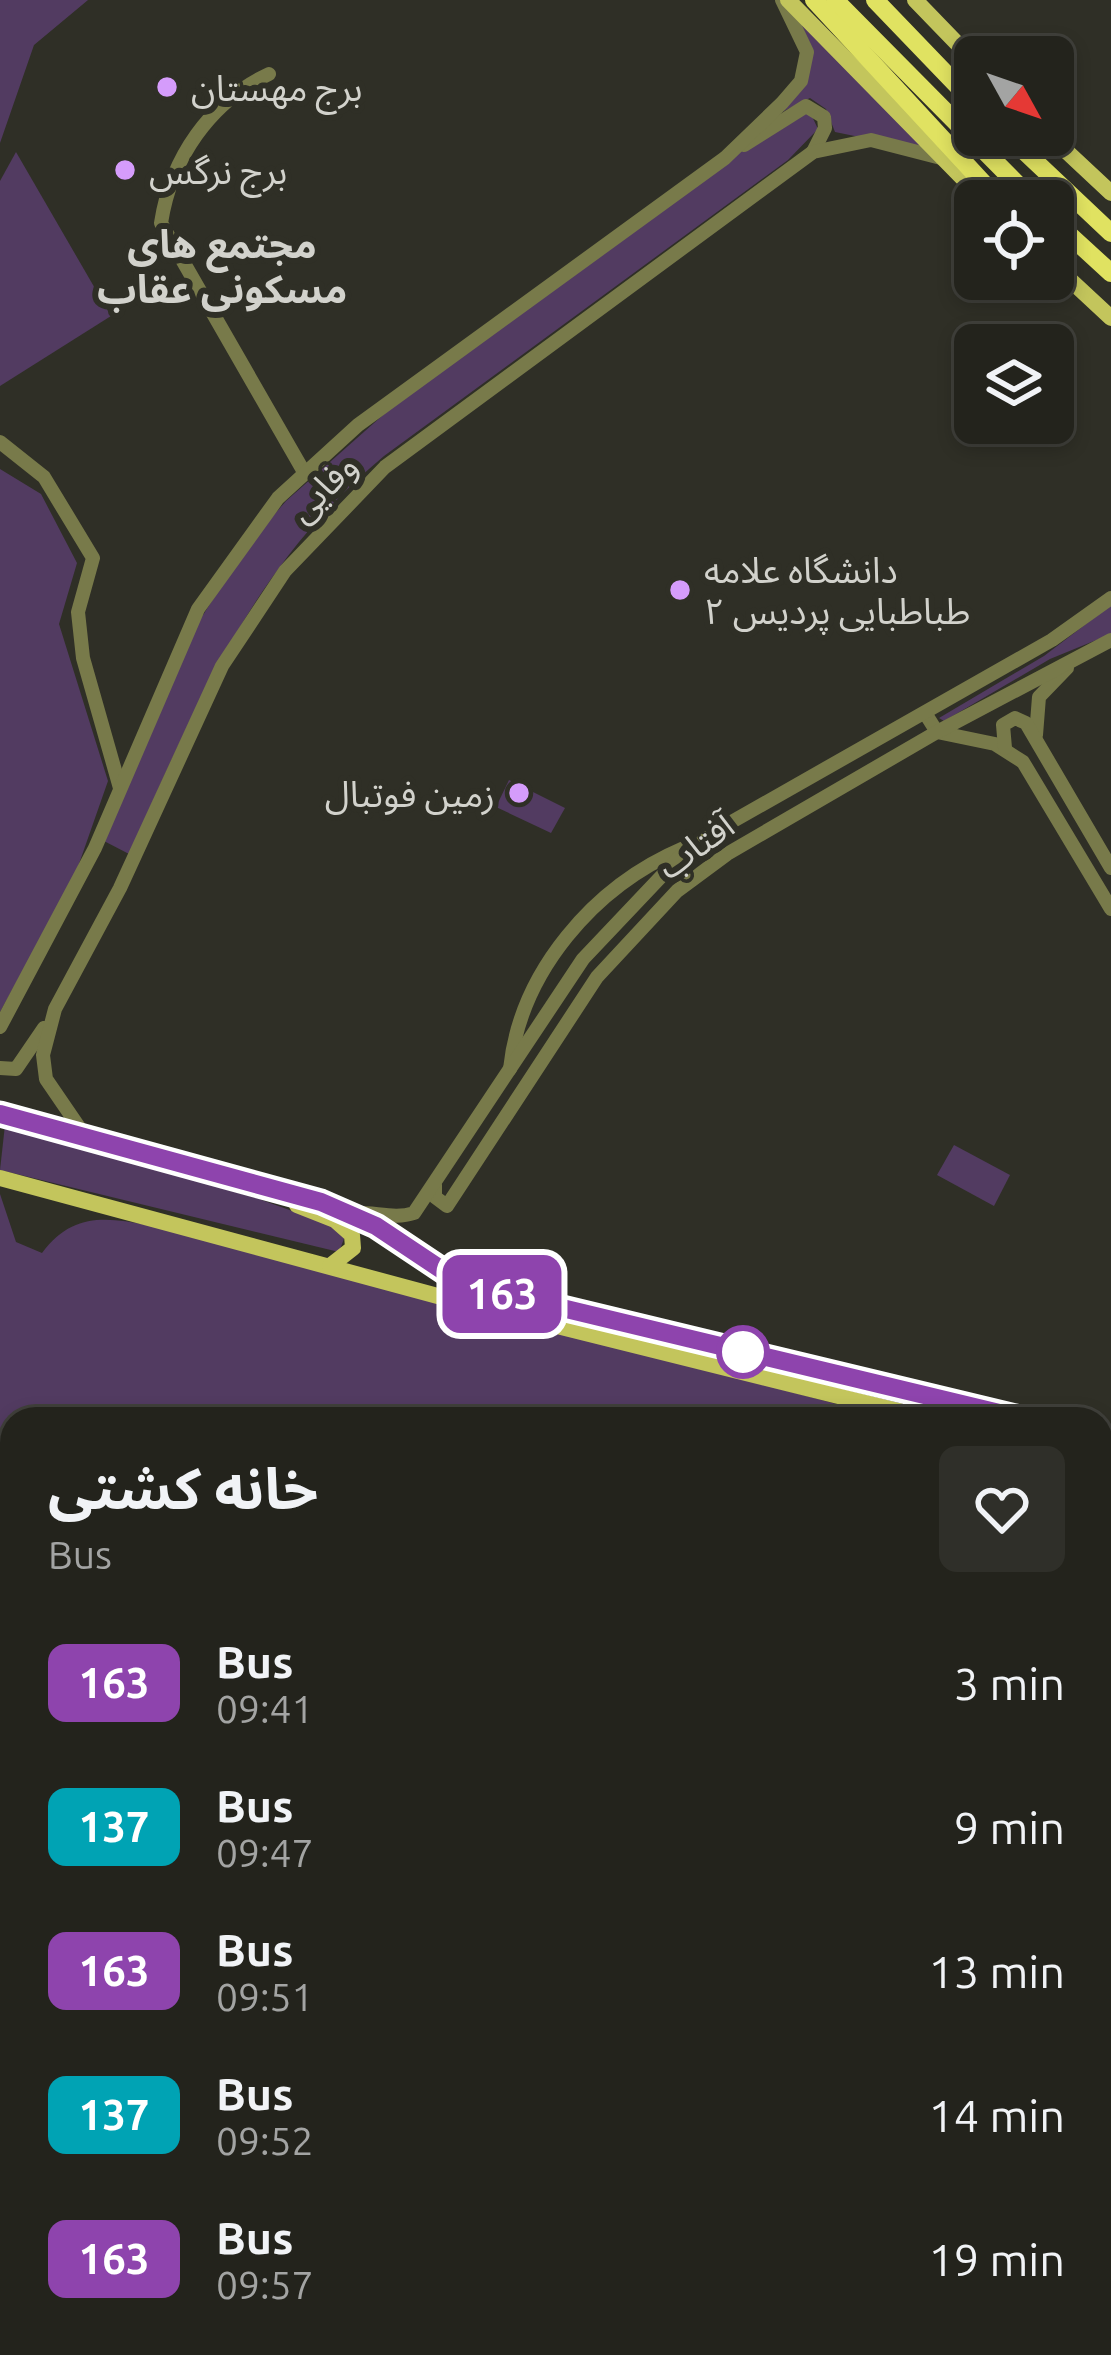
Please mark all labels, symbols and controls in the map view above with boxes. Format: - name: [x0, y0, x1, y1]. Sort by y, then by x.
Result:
- north arrow: [954, 36, 1074, 156]
- map controls: [954, 36, 1074, 444]
- place label: برج مهستان: [191, 67, 363, 115]
- marker: برج مهستان: [154, 74, 180, 100]
- place label: برج نرگس: [149, 150, 287, 198]
- marker: برج نرگس: [112, 157, 138, 183]
- button: locate: [954, 180, 1074, 300]
- district label: مجتمع های مسکونی عقاب: [97, 222, 347, 312]
- button: layers: [954, 324, 1074, 444]
- street label: وفایی: [279, 444, 365, 530]
- place label: دانشگاه علامه طباطبایی پردیس ۲: [704, 549, 970, 635]
- marker: دانشگاه علامه طباطبایی پردیس ۲: [667, 577, 693, 603]
- place label: زمین فوتبال: [325, 773, 495, 816]
- marker: زمین فوتبال: [506, 780, 532, 806]
- street label: آفتاب: [649, 803, 743, 887]
- line badge: 163: [433, 1255, 571, 1333]
- text: 163: [466, 1270, 538, 1317]
- unlabelled marker: [718, 1327, 768, 1377]
- button: heart: [939, 1446, 1065, 1572]
- text: خانه کشتی: [48, 1456, 318, 1520]
- text: Bus: [48, 1533, 112, 1576]
- text: Bus: [216, 1636, 293, 1687]
- text: 3 min: [954, 1658, 1065, 1709]
- text: 163: [78, 1659, 150, 1706]
- text: 09:41: [216, 1687, 314, 1730]
- text: Bus: [216, 1780, 293, 1831]
- text: 9 min: [954, 1802, 1065, 1853]
- text: 137: [78, 1803, 150, 1850]
- text: 09:47: [216, 1831, 314, 1874]
- text: Bus: [216, 1924, 293, 1975]
- text: 13 min: [928, 1946, 1065, 1997]
- text: 163: [78, 1947, 150, 1994]
- text: 09:51: [216, 1975, 314, 2018]
- text: Bus: [216, 2068, 293, 2119]
- text: 14 min: [928, 2090, 1065, 2141]
- text: 137: [78, 2091, 150, 2138]
- text: 09:52: [216, 2119, 314, 2162]
- text: Bus: [216, 2212, 293, 2263]
- text: 19 min: [928, 2234, 1065, 2285]
- text: 163: [78, 2235, 150, 2282]
- text: 09:57: [216, 2263, 314, 2306]

